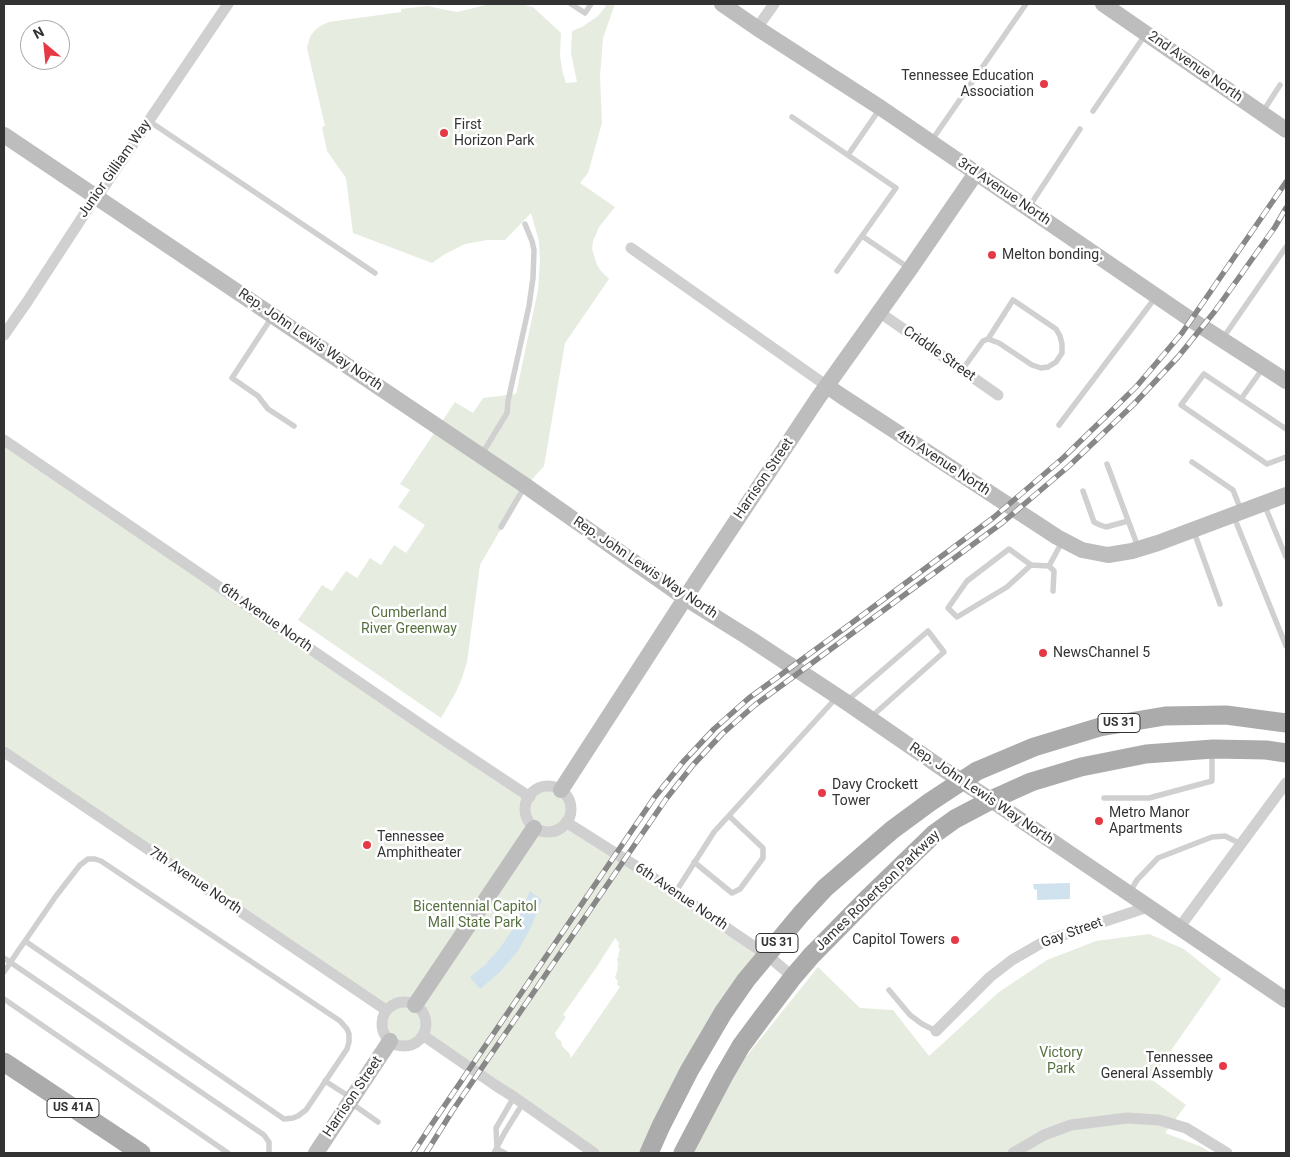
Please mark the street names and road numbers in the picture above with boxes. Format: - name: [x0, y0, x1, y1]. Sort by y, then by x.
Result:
- street label: 2nd Avenue North: [1144, 28, 1246, 106]
- street label: Junior Gilliam Way: [75, 117, 155, 221]
- street label: 3rd Avenue North: [954, 155, 1054, 229]
- street label: Rep. John Lewis Way North: [235, 285, 385, 395]
- street label: Criddle Street: [900, 323, 978, 385]
- street label: 4th Avenue North: [893, 426, 993, 500]
- street label: Harrison Street: [731, 435, 797, 523]
- street label: Rep. John Lewis Way North: [570, 513, 720, 623]
- street label: 6th Avenue North: [217, 580, 315, 656]
- road number: US 31: [1098, 714, 1140, 732]
- street label: Rep. John Lewis Way North: [906, 739, 1056, 849]
- street label: James Robertson Parkway: [812, 827, 944, 955]
- street label: 7th Avenue North: [145, 844, 245, 918]
- street label: 6th Avenue North: [631, 860, 731, 934]
- street label: Gay Street: [1039, 914, 1105, 952]
- road number: US 31: [756, 934, 798, 952]
- street label: Harrison Street: [320, 1053, 386, 1141]
- road number: US 41A: [47, 1098, 99, 1118]

